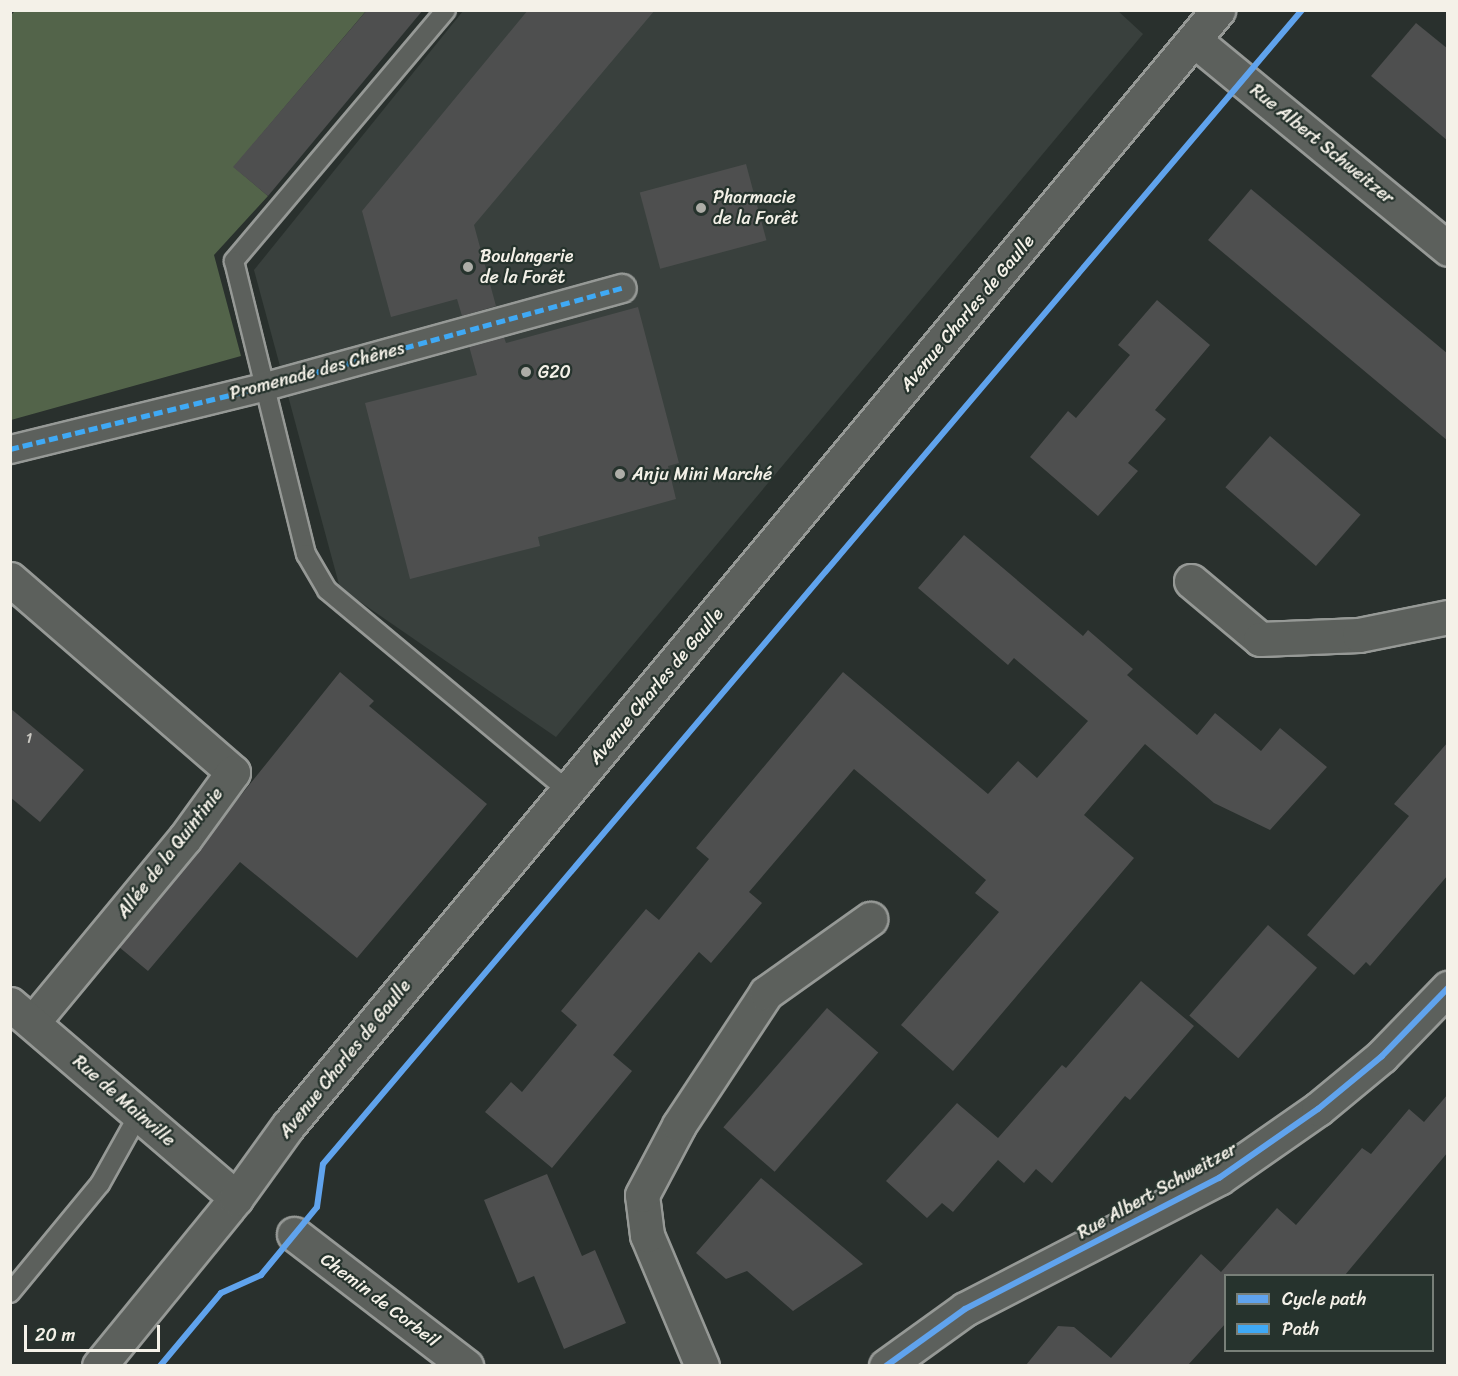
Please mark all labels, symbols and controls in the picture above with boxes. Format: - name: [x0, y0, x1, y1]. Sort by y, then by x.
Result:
- street label: Rue Albert Schweitzer: [1246, 79, 1398, 209]
- place label: Pharmacie de la Forêt: [713, 187, 799, 230]
- marker: Pharmacie de la Forêt: [694, 201, 708, 215]
- street label: Avenue Charles de Gaulle: [895, 230, 1039, 396]
- place label: Boulangerie de la Forêt: [480, 246, 573, 288]
- marker: Boulangerie de la Forêt: [461, 260, 475, 274]
- street label: Promenade des Chênes: [227, 337, 407, 405]
- place label: G20: [538, 361, 571, 383]
- marker: G20: [519, 365, 533, 379]
- place label: Anju Mini Marché: [632, 463, 771, 485]
- marker: Anju Mini Marché: [613, 467, 627, 481]
- street label: Avenue Charles de Gaulle: [584, 603, 728, 769]
- house number: 1: [26, 730, 32, 748]
- street label: Allée de la Quintinie: [112, 783, 228, 923]
- street label: Avenue Charles de Gaulle: [274, 975, 416, 1143]
- street label: Rue de Mainville: [68, 1050, 180, 1152]
- street label: Rue Albert Schweitzer: [1073, 1138, 1241, 1244]
- street label: Chemin de Corbeil: [316, 1248, 444, 1352]
- legend: [1224, 1274, 1434, 1352]
- text: Cycle path: [1282, 1283, 1366, 1315]
- scale bar: [27, 1313, 164, 1351]
- text: Path: [1282, 1313, 1319, 1345]
- text: 20 m: [35, 1319, 75, 1351]

